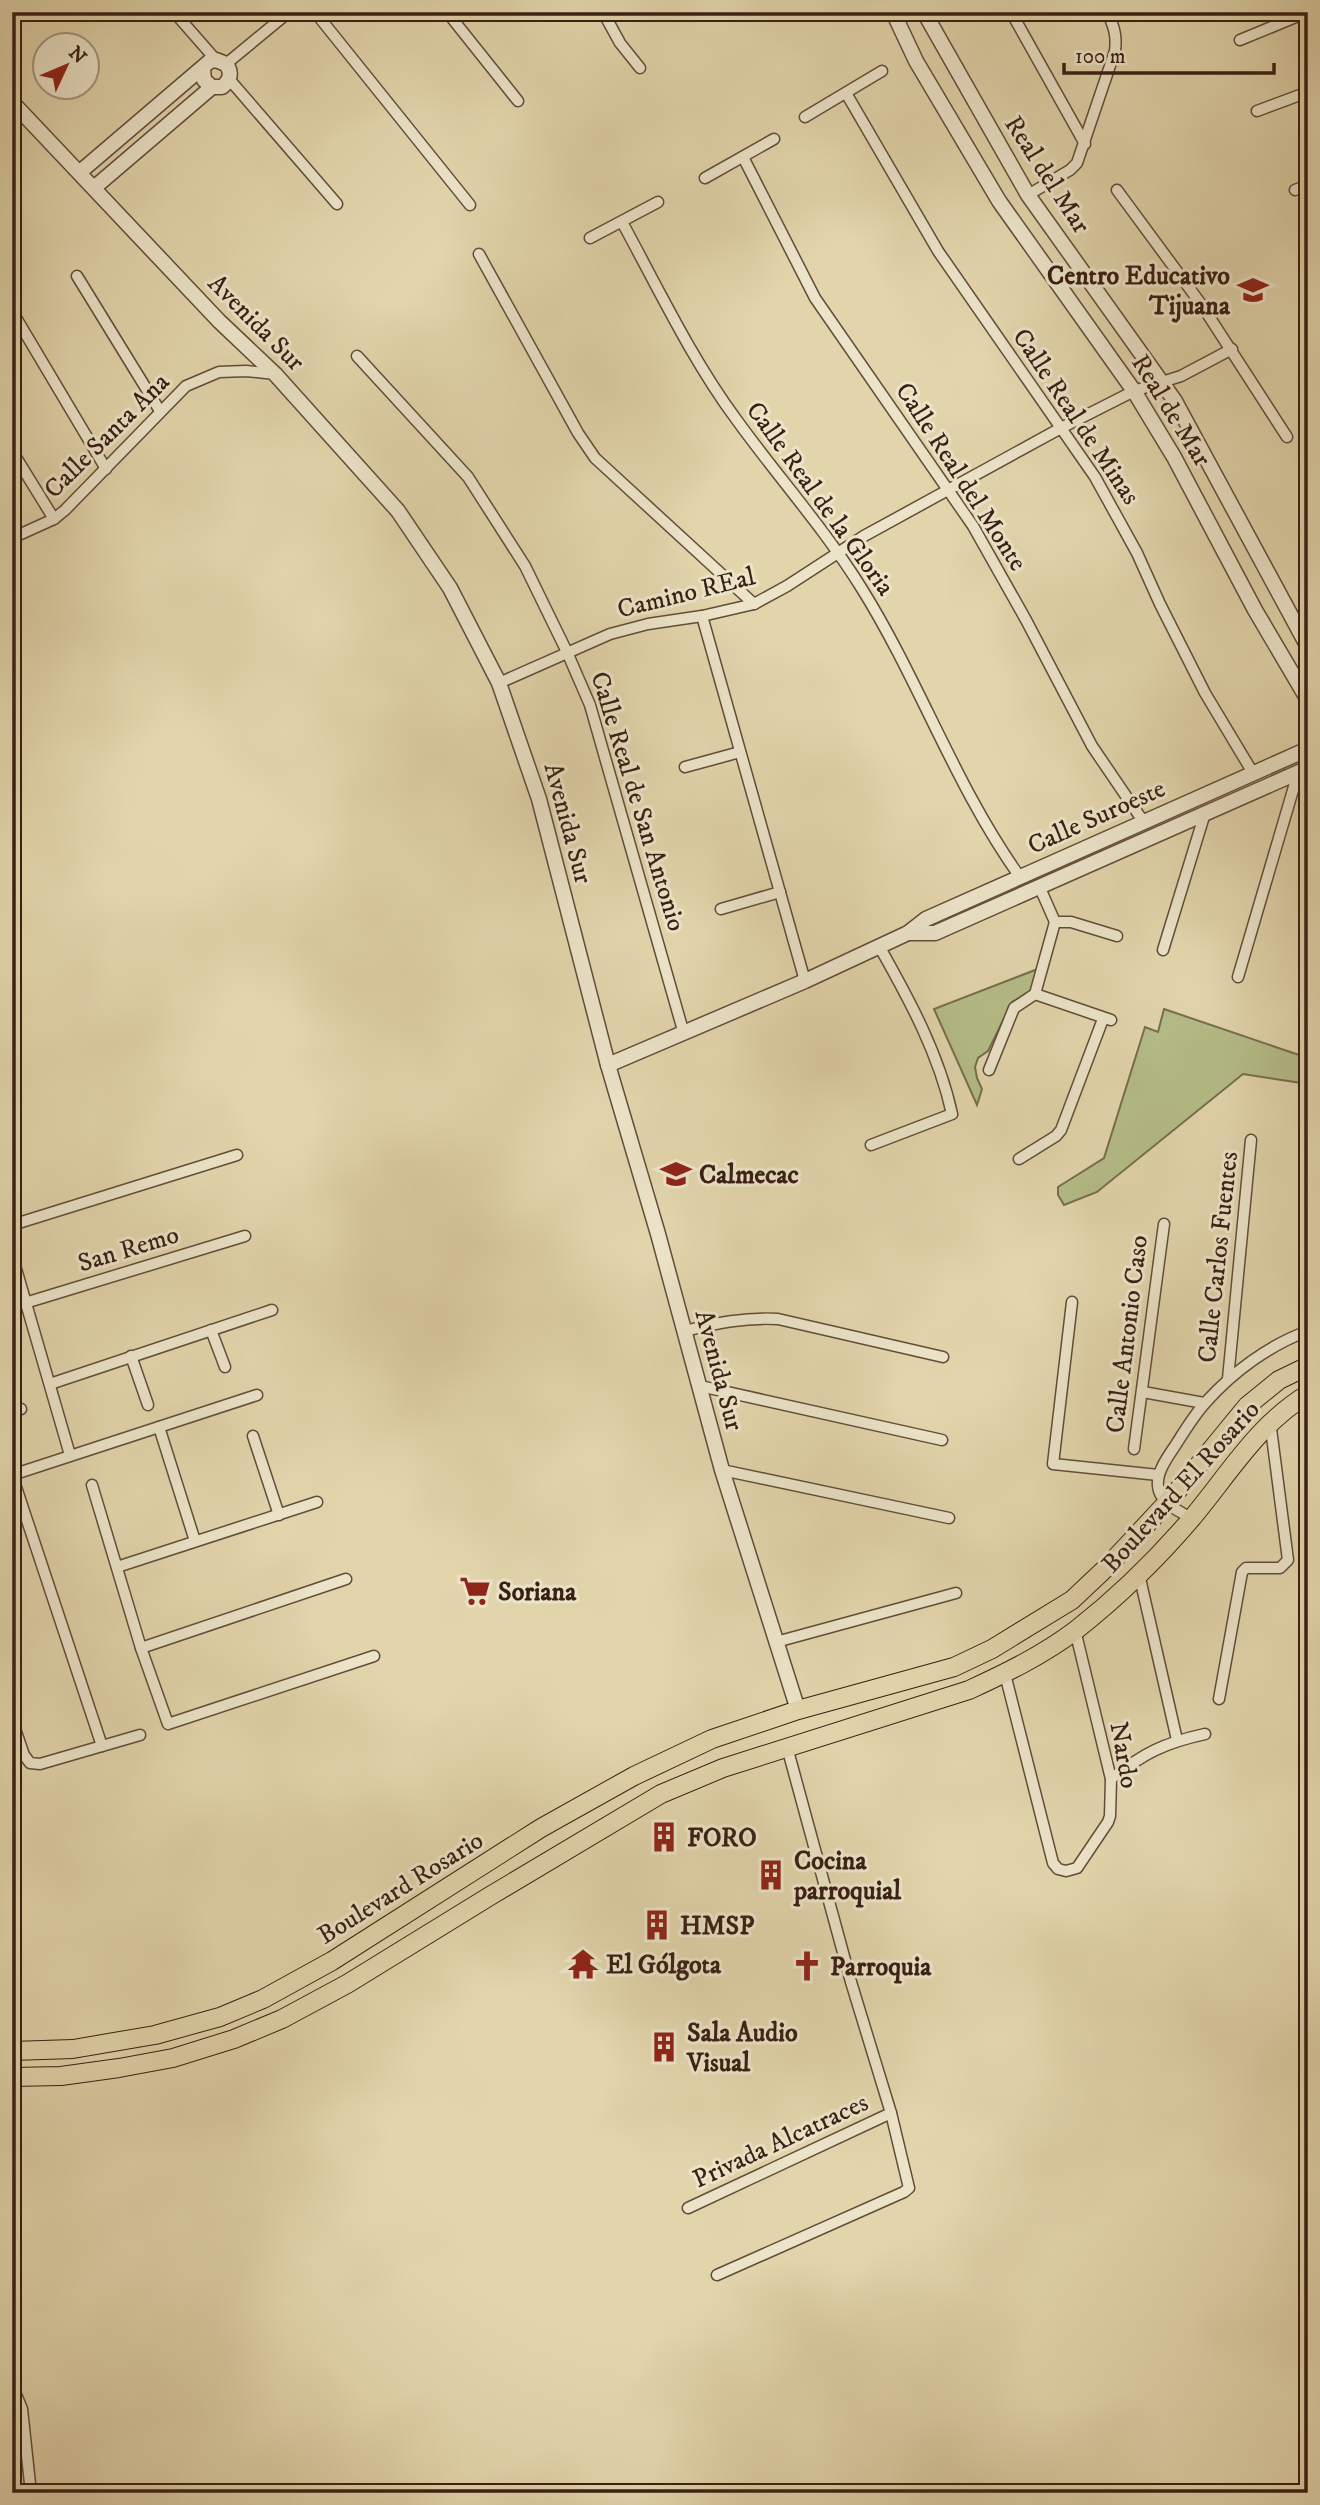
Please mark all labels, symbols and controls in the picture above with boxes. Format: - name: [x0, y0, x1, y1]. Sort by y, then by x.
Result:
- north arrow: [32, 32, 102, 102]
- scale bar: [1064, 32, 1274, 76]
- text: N: [63, 42, 91, 69]
- text: 100 m: [1075, 44, 1126, 70]
- street label: Real del Mar: [996, 110, 1097, 240]
- place label: Centro Educativo Tijuana: [1047, 260, 1231, 323]
- street label: Avenida Sur: [200, 268, 312, 379]
- school or university icon: Centro Educativo Tijuana: [1236, 273, 1270, 307]
- street label: Calle Real de Minas: [1005, 322, 1147, 511]
- street label: Real de Mar: [1123, 349, 1218, 473]
- street label: Calle Santa Ana: [37, 366, 177, 506]
- street label: Calle Real del Monte: [887, 376, 1034, 577]
- street label: Calle Real de la Gloria: [738, 395, 901, 602]
- street label: Camino REal: [614, 560, 759, 627]
- street label: Calle Real de San Antonio: [582, 668, 693, 935]
- street label: Avenida Sur: [536, 759, 600, 888]
- street label: Calle Suroeste: [1023, 772, 1171, 862]
- street label: Calle Carlos Fuentes: [1191, 1150, 1246, 1365]
- school or university icon: Calmecac: [659, 1157, 693, 1191]
- place label: Calmecac: [699, 1159, 799, 1192]
- street label: San Remo: [74, 1218, 183, 1280]
- street label: Calle Antonio Caso: [1099, 1233, 1156, 1435]
- street label: Avenida Sur: [687, 1306, 751, 1435]
- street label: Boulevard El Rosario: [1095, 1394, 1267, 1580]
- supermarket icon: Soriana: [458, 1574, 492, 1608]
- place label: Soriana: [498, 1576, 577, 1609]
- street label: Nardo: [1101, 1719, 1146, 1791]
- building icon: FORO: [647, 1820, 681, 1854]
- place label: FORO: [687, 1822, 757, 1855]
- street label: Boulevard Rosario: [312, 1824, 490, 1952]
- place label: Cocina parroquial: [793, 1845, 902, 1908]
- building icon: Cocina parroquial: [754, 1858, 788, 1892]
- building icon: HMSP: [640, 1908, 674, 1942]
- place label: HMSP: [680, 1910, 754, 1943]
- temple icon: El Gólgota: [566, 1947, 600, 1981]
- place label: El Gólgota: [606, 1949, 722, 1982]
- church icon: Parroquia: [790, 1949, 824, 1983]
- place label: Parroquia: [830, 1951, 932, 1984]
- place label: Sala Audio Visual: [686, 2017, 798, 2080]
- building icon: Sala Audio Visual: [647, 2030, 681, 2064]
- street label: Privada Alcatraces: [688, 2086, 874, 2196]

